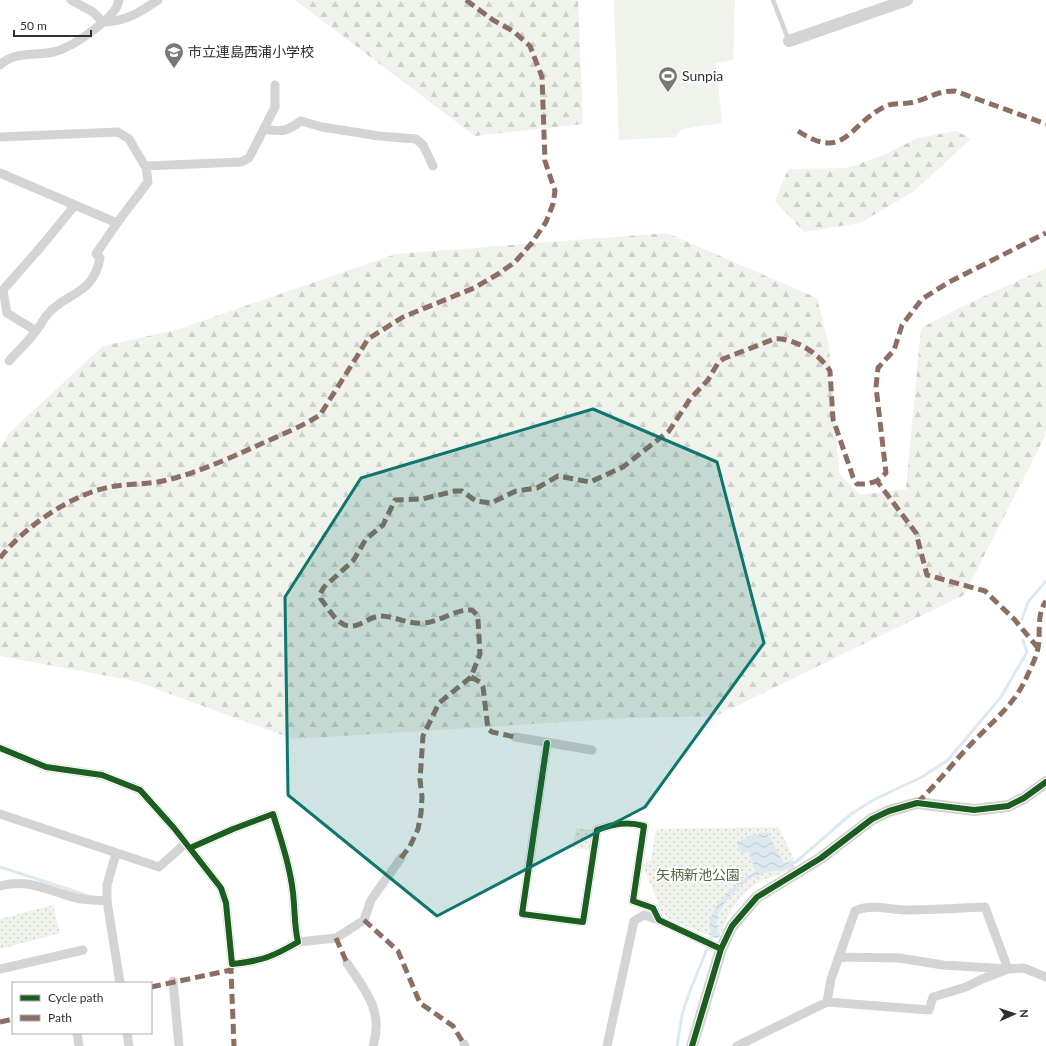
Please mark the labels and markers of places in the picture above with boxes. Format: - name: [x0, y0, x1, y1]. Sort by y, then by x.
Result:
- school or university icon: 市立連島西浦小学校: [163, 41, 185, 69]
- place label: 市立連島西浦小学校: [188, 43, 314, 60]
- sports icon: Sunpia: [657, 65, 679, 93]
- place label: Sunpia: [682, 67, 723, 84]

